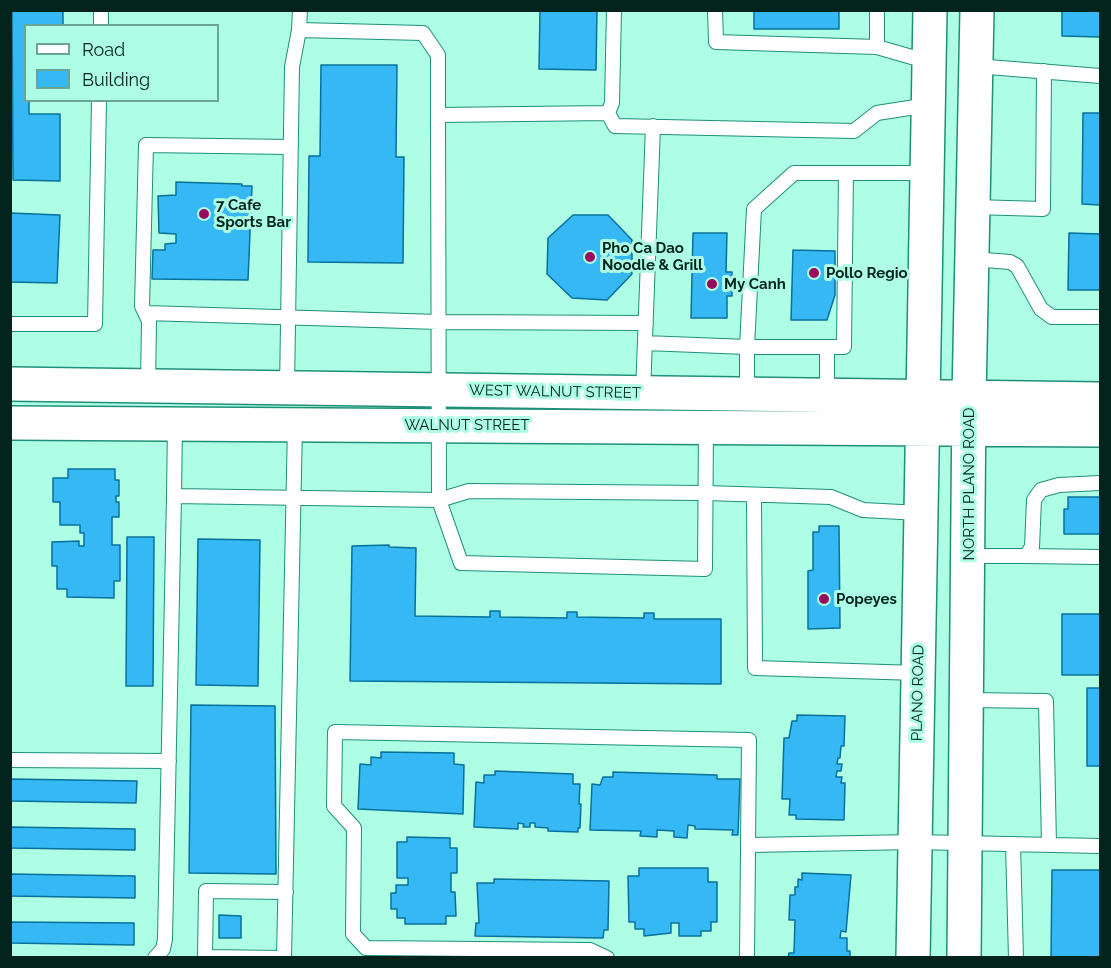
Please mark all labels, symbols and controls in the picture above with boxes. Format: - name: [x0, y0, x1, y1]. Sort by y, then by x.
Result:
- legend: [24, 24, 219, 102]
- text: Road: [82, 39, 125, 60]
- text: Building: [82, 69, 150, 90]
- place label: 7 Cafe Sports Bar: [216, 196, 291, 231]
- marker: 7 Cafe Sports Bar: [197, 207, 211, 221]
- place label: Pho Ca Dao Noodle & Grill: [602, 239, 703, 274]
- marker: Pho Ca Dao Noodle & Grill: [583, 250, 597, 264]
- place label: Pollo Regio: [826, 264, 908, 282]
- marker: Pollo Regio: [807, 266, 821, 280]
- place label: My Canh: [724, 275, 786, 293]
- marker: My Canh: [705, 277, 719, 291]
- street label: WEST WALNUT STREET: [469, 382, 641, 402]
- street label: NORTH PLANO ROAD: [960, 408, 978, 560]
- street label: WALNUT STREET: [404, 416, 530, 434]
- place label: Popeyes: [836, 590, 897, 608]
- marker: Popeyes: [817, 592, 831, 606]
- street label: PLANO ROAD: [908, 645, 928, 741]

